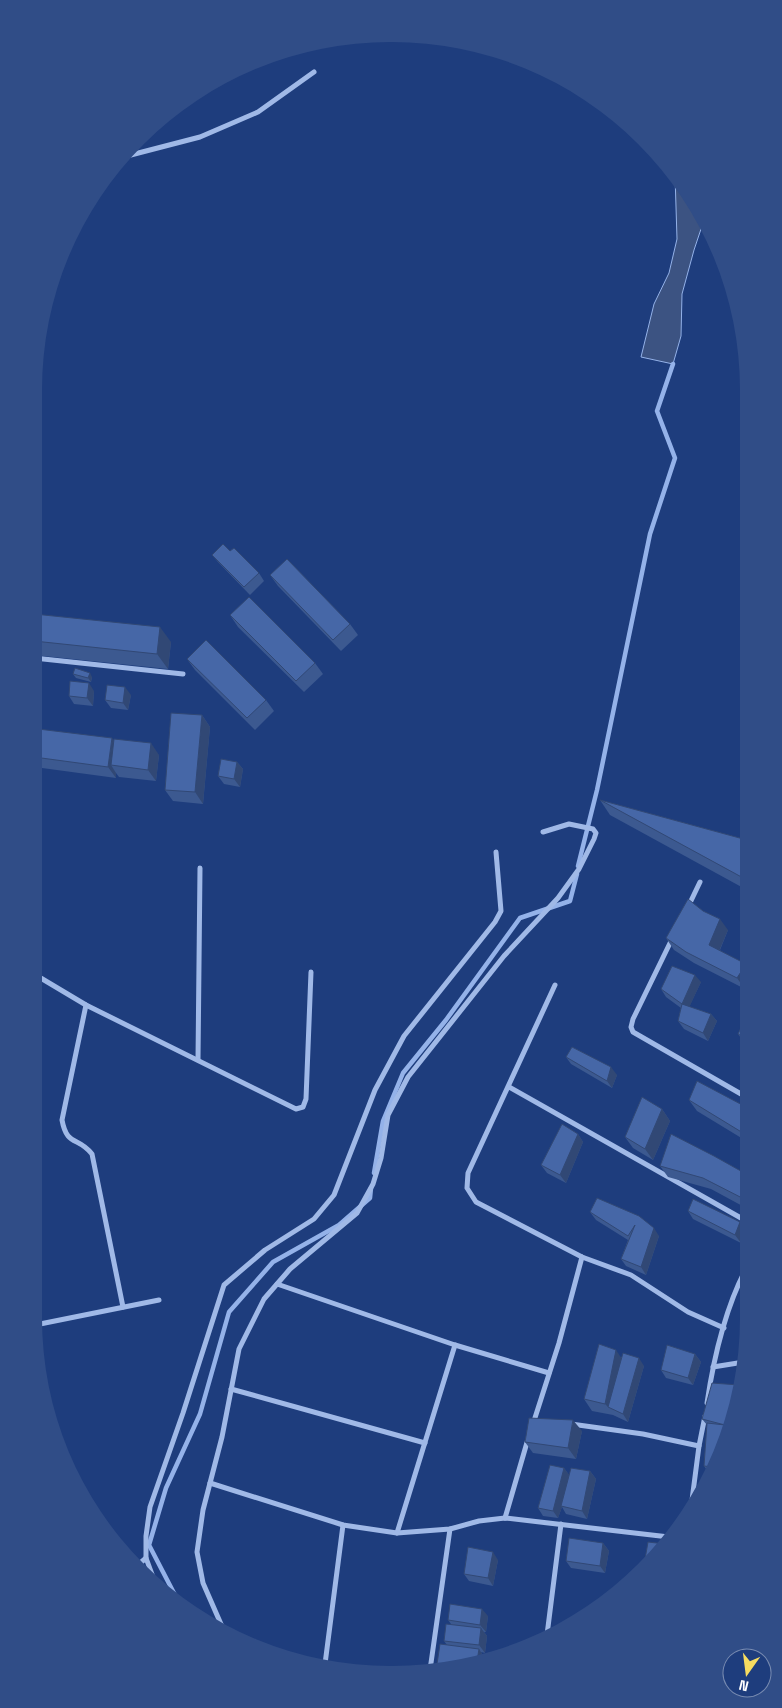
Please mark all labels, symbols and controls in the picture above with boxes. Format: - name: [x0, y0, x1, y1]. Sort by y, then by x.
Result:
- north arrow: [722, 1648, 772, 1698]
- text: N: [737, 1676, 751, 1695]

